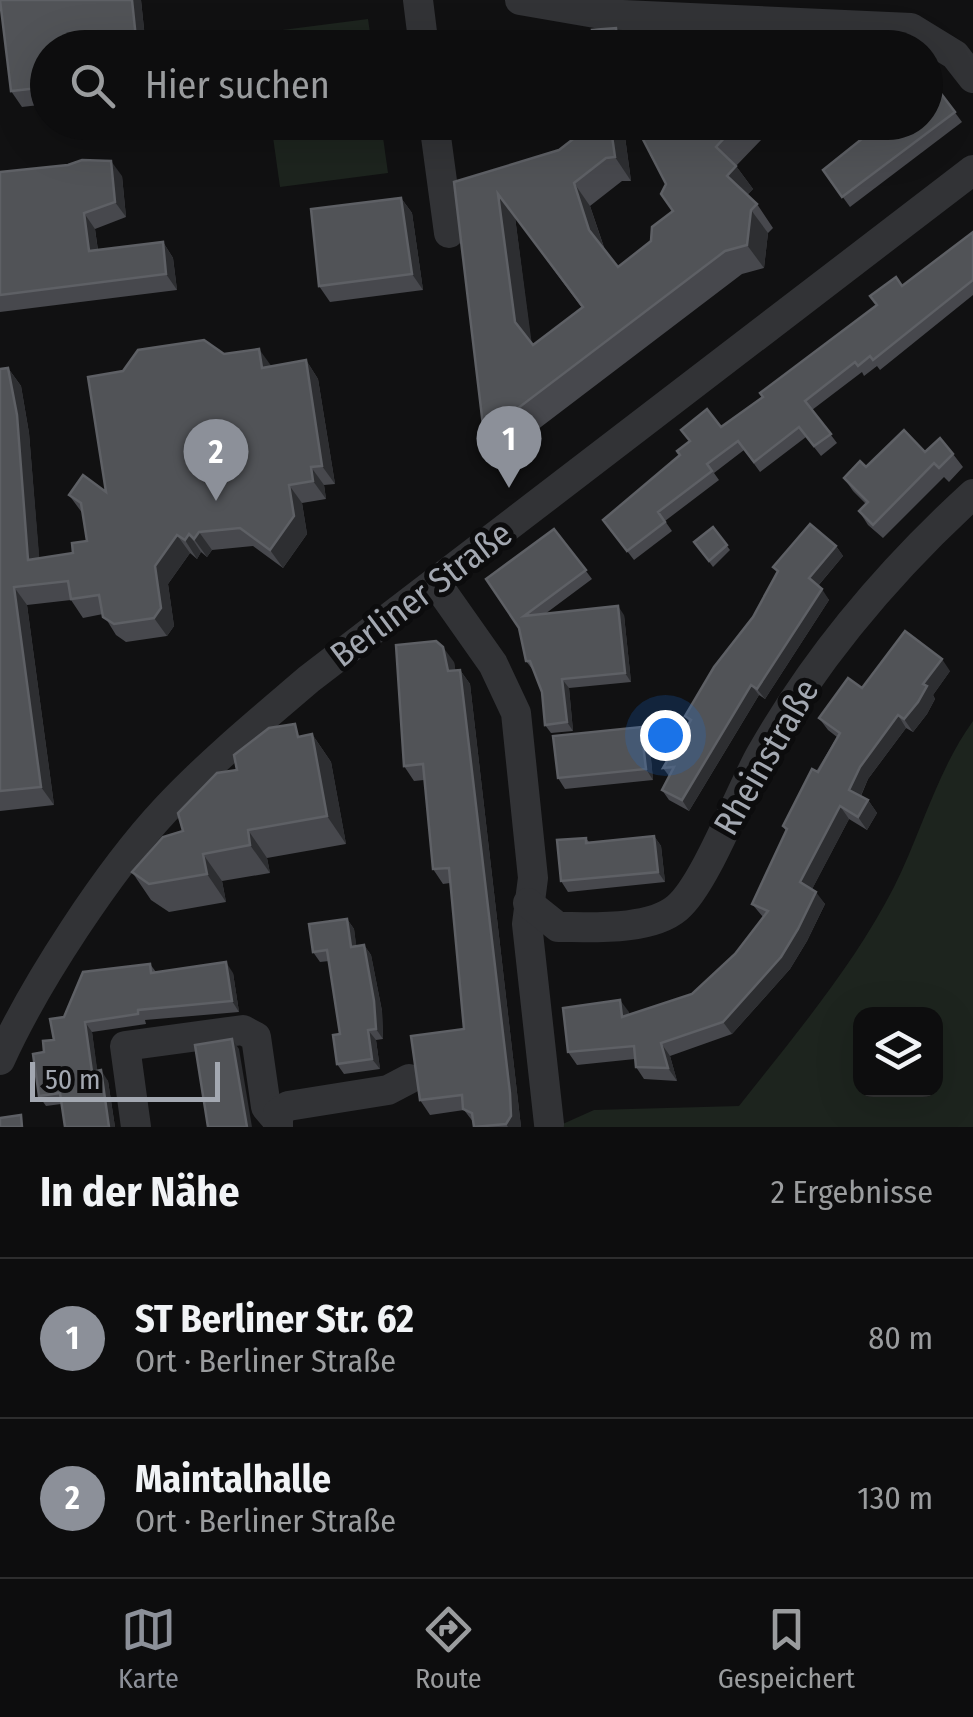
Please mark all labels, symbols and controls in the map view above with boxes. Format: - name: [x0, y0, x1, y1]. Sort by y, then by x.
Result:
- search box: [30, 30, 943, 140]
- icon: search: [65, 58, 120, 113]
- text: Hier suchen: [145, 62, 330, 108]
- pin: 1: [476, 406, 542, 488]
- pin: 2: [184, 418, 248, 501]
- street label: Berliner Straße: [322, 512, 520, 676]
- street label: Rheinstraße: [705, 672, 827, 842]
- your location: [640, 710, 691, 761]
- map controls: [853, 1007, 943, 1097]
- button: layers: [853, 1007, 943, 1097]
- scale bar: [30, 1057, 220, 1102]
- text: 50 m: [45, 1063, 101, 1096]
- text: In der Nähe: [40, 1167, 240, 1217]
- text: 2 Ergebnisse: [771, 1173, 933, 1211]
- text: ST Berliner Str. 62: [135, 1296, 414, 1342]
- text: 1: [66, 1319, 79, 1357]
- text: 80 m: [868, 1319, 933, 1357]
- text: Ort · Berliner Straße: [135, 1342, 396, 1380]
- text: Maintalhalle: [135, 1456, 331, 1502]
- text: 2: [65, 1479, 80, 1517]
- text: 130 m: [857, 1479, 933, 1517]
- text: Ort · Berliner Straße: [135, 1502, 396, 1540]
- tab: Karte: [118, 1602, 179, 1695]
- tab: Route: [415, 1602, 482, 1695]
- tab: Gespeichert: [718, 1602, 855, 1695]

